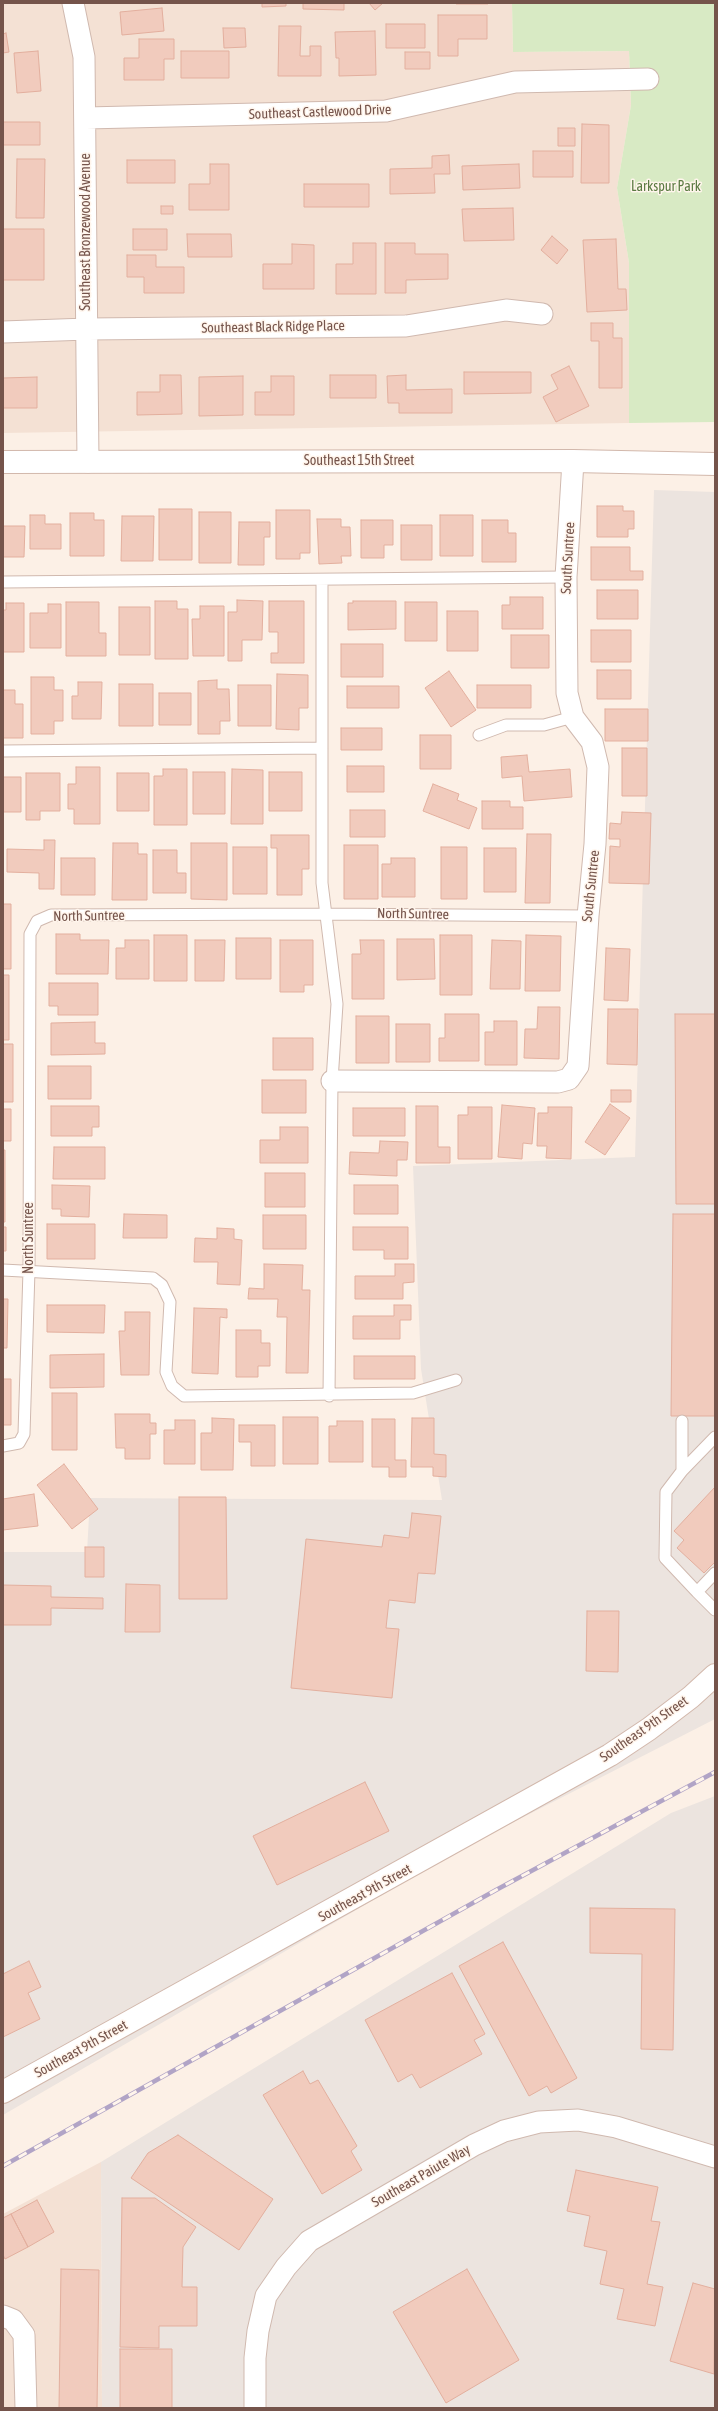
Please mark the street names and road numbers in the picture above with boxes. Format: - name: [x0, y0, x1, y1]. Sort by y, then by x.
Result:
- street label: Southeast Castlewood Drive: [249, 101, 391, 123]
- street label: Southeast Bronzewood Avenue: [78, 153, 94, 311]
- street label: Southeast Black Ridge Place: [201, 317, 345, 337]
- street label: Southeast 15th Street: [304, 453, 414, 469]
- street label: South Suntree: [558, 522, 578, 594]
- street label: South Suntree: [579, 849, 603, 923]
- street label: North Suntree: [377, 905, 449, 923]
- street label: North Suntree: [53, 907, 125, 925]
- street label: North Suntree: [21, 1202, 37, 1274]
- street label: Southeast 9th Street: [597, 1692, 691, 1766]
- street label: Southeast 9th Street: [316, 1860, 414, 1926]
- street label: Southeast 9th Street: [32, 2016, 130, 2082]
- street label: Southeast Paiute Way: [369, 2141, 473, 2211]

